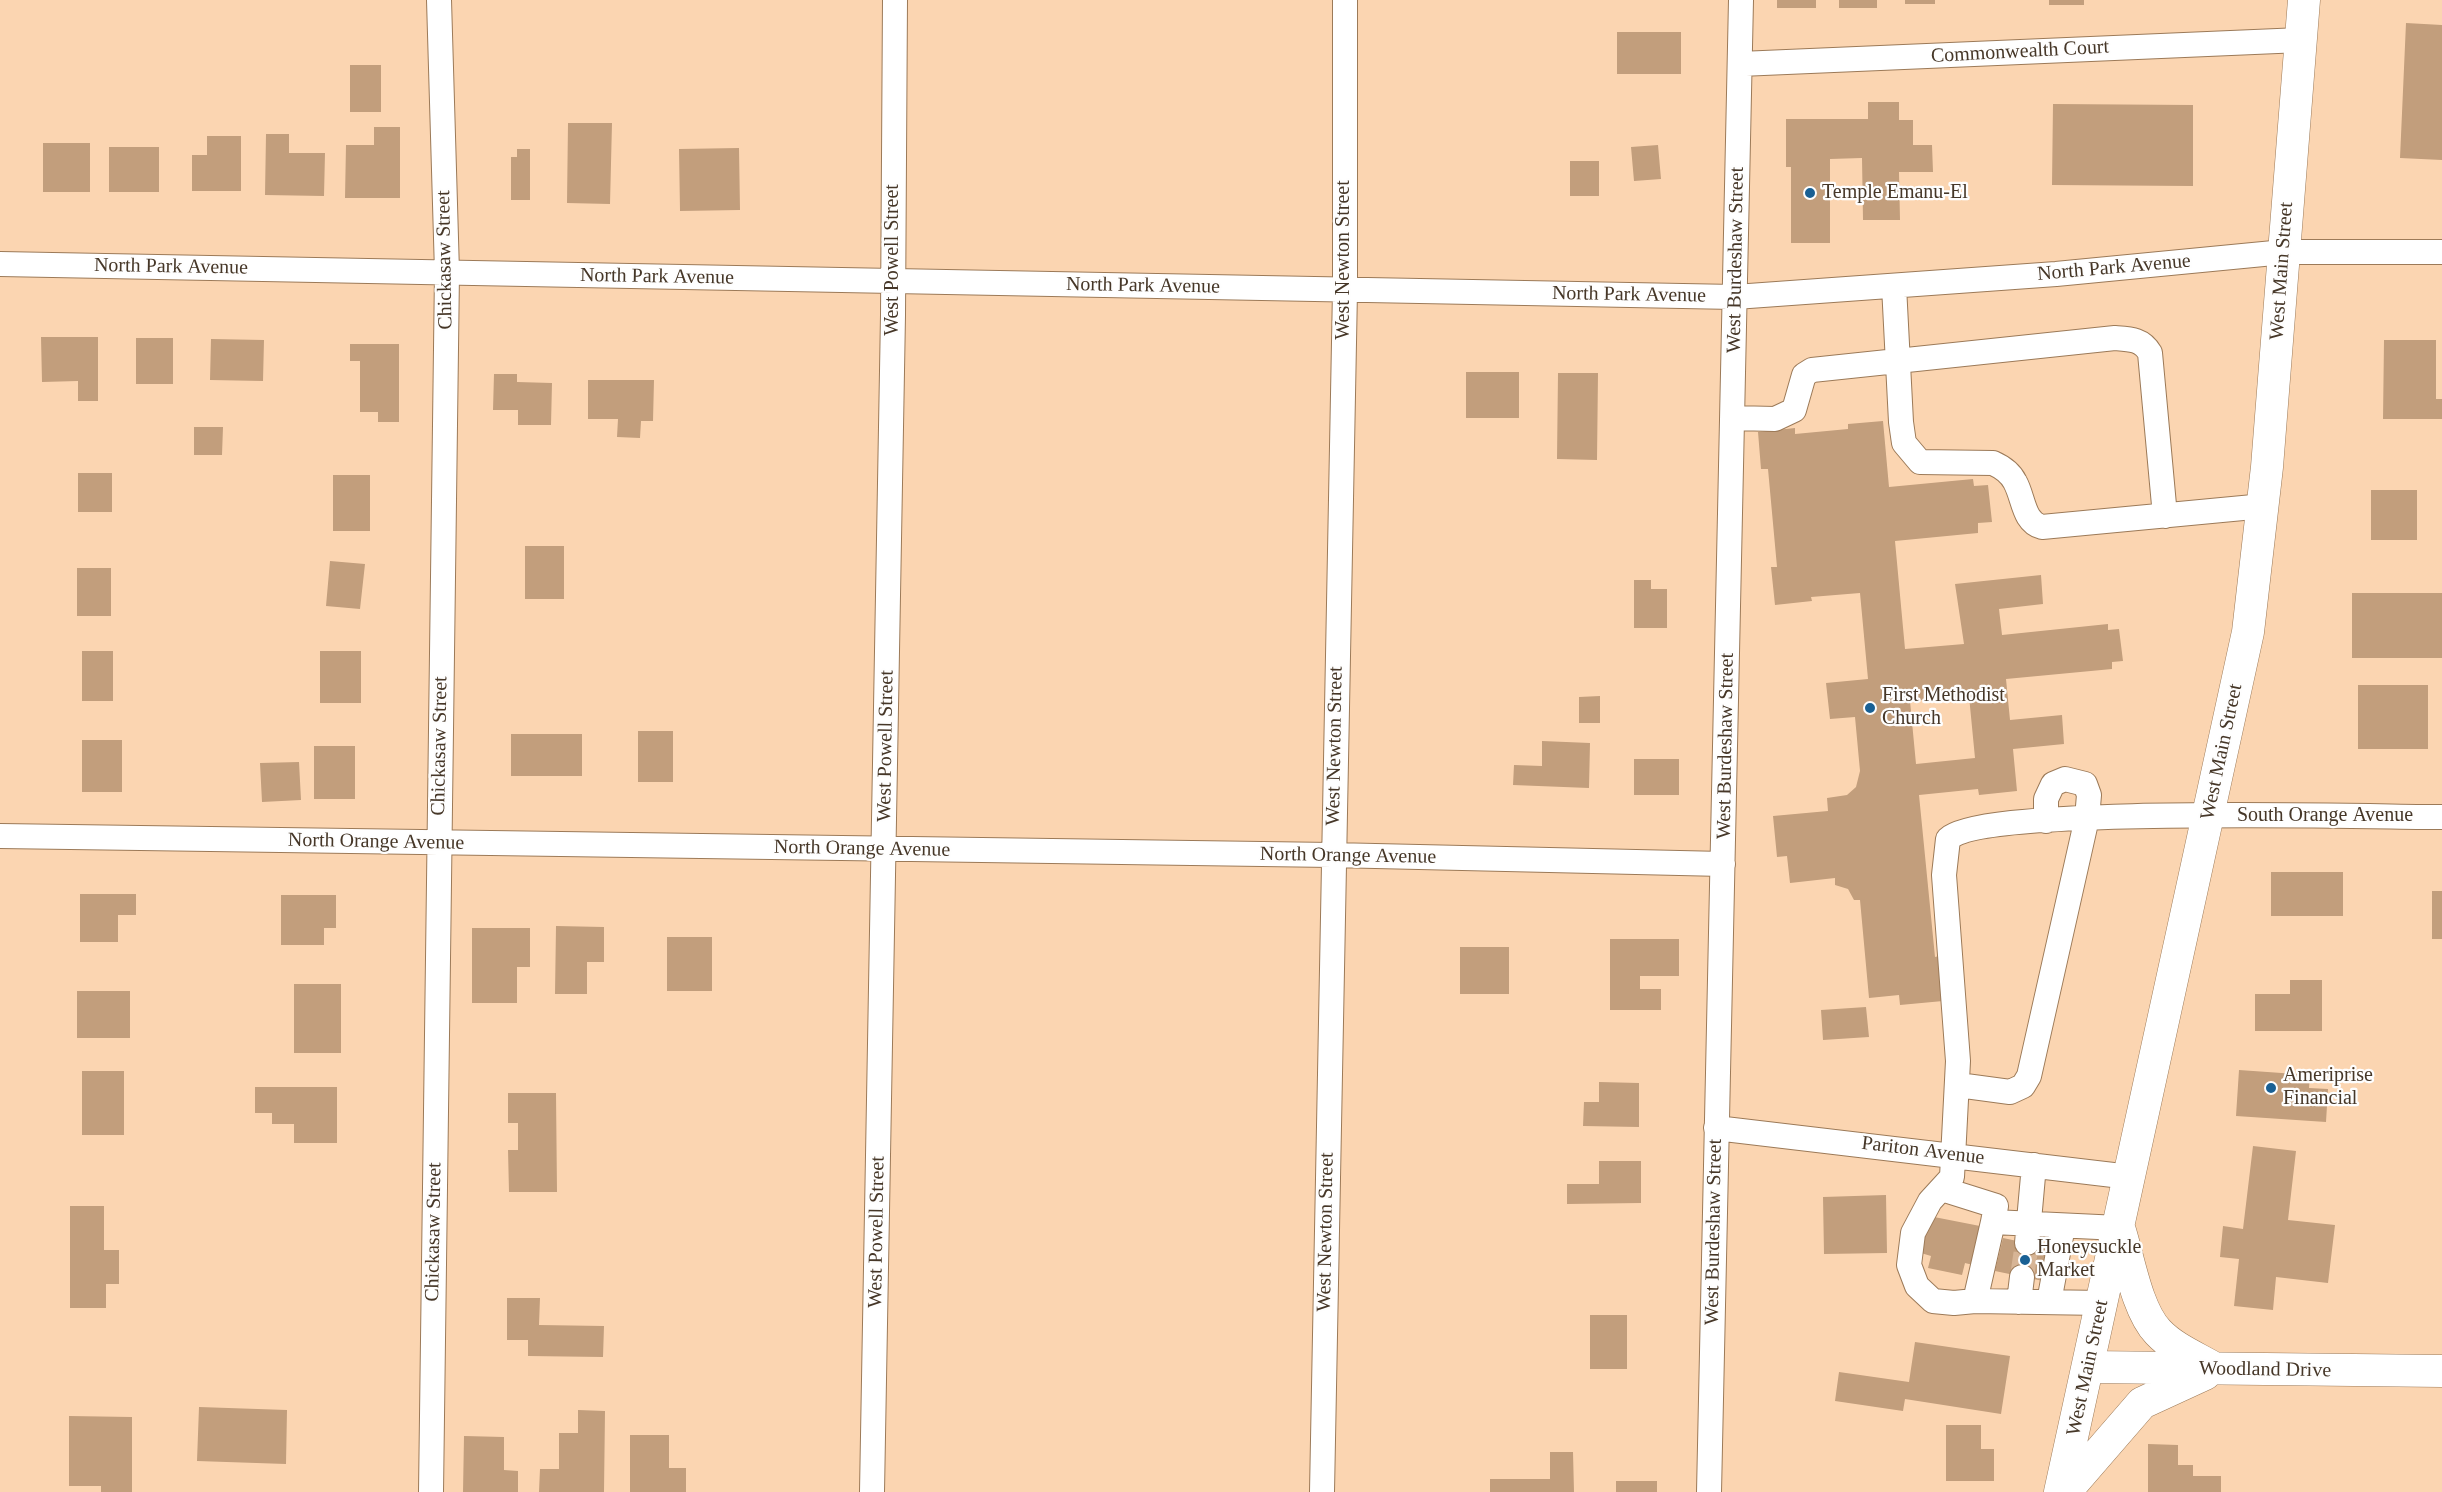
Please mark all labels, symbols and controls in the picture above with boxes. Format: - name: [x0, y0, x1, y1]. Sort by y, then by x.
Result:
- street label: Commonwealth Court: [1930, 35, 2110, 69]
- street label: West Burdeshaw Street: [1722, 167, 1750, 353]
- street label: West Newton Street: [1332, 180, 1356, 340]
- place label: Temple Emanu-El: [1822, 181, 1968, 205]
- street label: West Powell Street: [881, 184, 905, 336]
- marker: Temple Emanu-El: [1803, 186, 1817, 200]
- street label: Chickasaw Street: [432, 190, 458, 330]
- street label: West Main Street: [2265, 201, 2299, 341]
- street label: North Park Avenue: [2036, 249, 2192, 287]
- street label: North Park Avenue: [94, 254, 248, 280]
- street label: North Park Avenue: [580, 264, 734, 290]
- street label: North Park Avenue: [1066, 273, 1220, 299]
- street label: North Park Avenue: [1552, 282, 1706, 308]
- street label: West Burdeshaw Street: [1712, 653, 1740, 839]
- street label: West Newton Street: [1322, 666, 1348, 826]
- street label: West Powell Street: [873, 670, 899, 822]
- street label: Chickasaw Street: [427, 676, 453, 816]
- street label: West Main Street: [2196, 682, 2248, 822]
- place label: First Methodist Church: [1882, 684, 2005, 731]
- marker: First Methodist Church: [1863, 701, 1877, 715]
- street label: South Orange Avenue: [2237, 804, 2413, 828]
- street label: North Orange Avenue: [288, 828, 464, 856]
- street label: North Orange Avenue: [774, 835, 950, 863]
- street label: North Orange Avenue: [1260, 842, 1436, 870]
- place label: Ameriprise Financial: [2283, 1064, 2373, 1111]
- marker: Ameriprise Financial: [2264, 1081, 2278, 1095]
- street label: Pariton Avenue: [1860, 1132, 1986, 1170]
- street label: West Burdeshaw Street: [1700, 1139, 1728, 1325]
- street label: West Newton Street: [1313, 1152, 1339, 1312]
- street label: West Powell Street: [864, 1156, 890, 1308]
- street label: Chickasaw Street: [421, 1162, 447, 1302]
- place label: Honeysuckle Market: [2037, 1236, 2141, 1283]
- marker: Honeysuckle Market: [2018, 1253, 2032, 1267]
- street label: West Main Street: [2062, 1298, 2114, 1438]
- street label: Woodland Drive: [2199, 1357, 2331, 1383]

